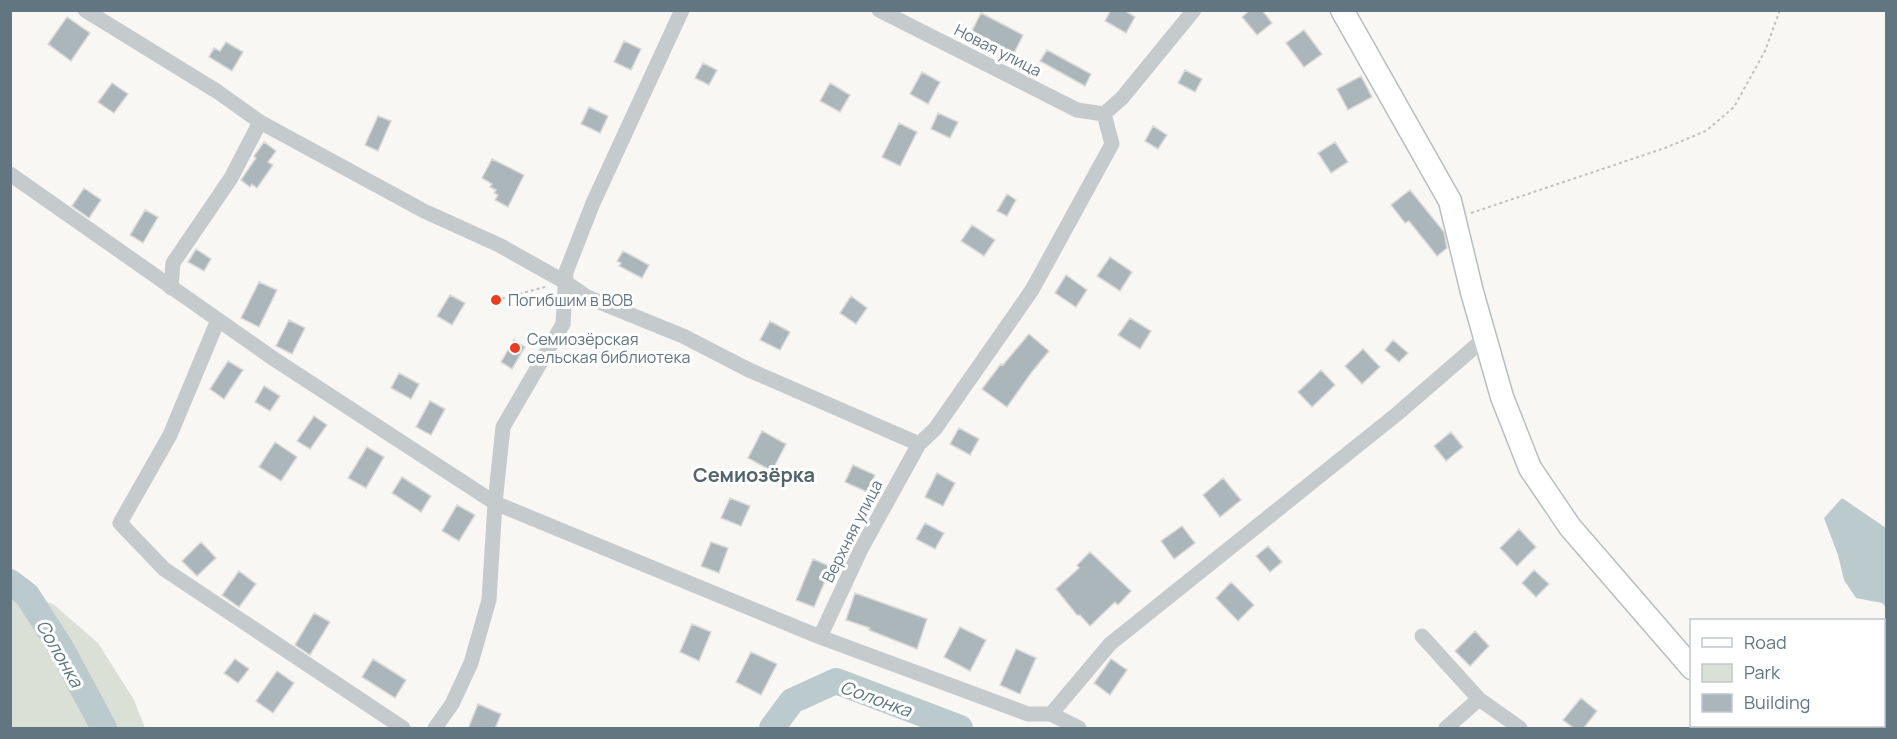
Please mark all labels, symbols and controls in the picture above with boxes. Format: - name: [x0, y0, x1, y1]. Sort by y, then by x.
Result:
- street label: Новая улица: [951, 19, 1045, 81]
- place label: Погибшим в ВОВ: [508, 289, 633, 311]
- marker: Погибшим в ВОВ: [489, 293, 503, 307]
- place label: Семиозёрская сельская библиотека: [527, 328, 690, 368]
- marker: Семиозёрская сельская библиотека: [508, 341, 522, 355]
- district label: Семиозёрка: [693, 461, 815, 488]
- street label: Верхняя улица: [817, 476, 887, 586]
- water label: Солонка: [31, 615, 89, 692]
- legend: [1690, 619, 1885, 727]
- text: Road: [1744, 630, 1787, 654]
- text: Park: [1744, 660, 1781, 684]
- water label: Солонка: [837, 674, 916, 722]
- text: Building: [1744, 690, 1810, 714]

